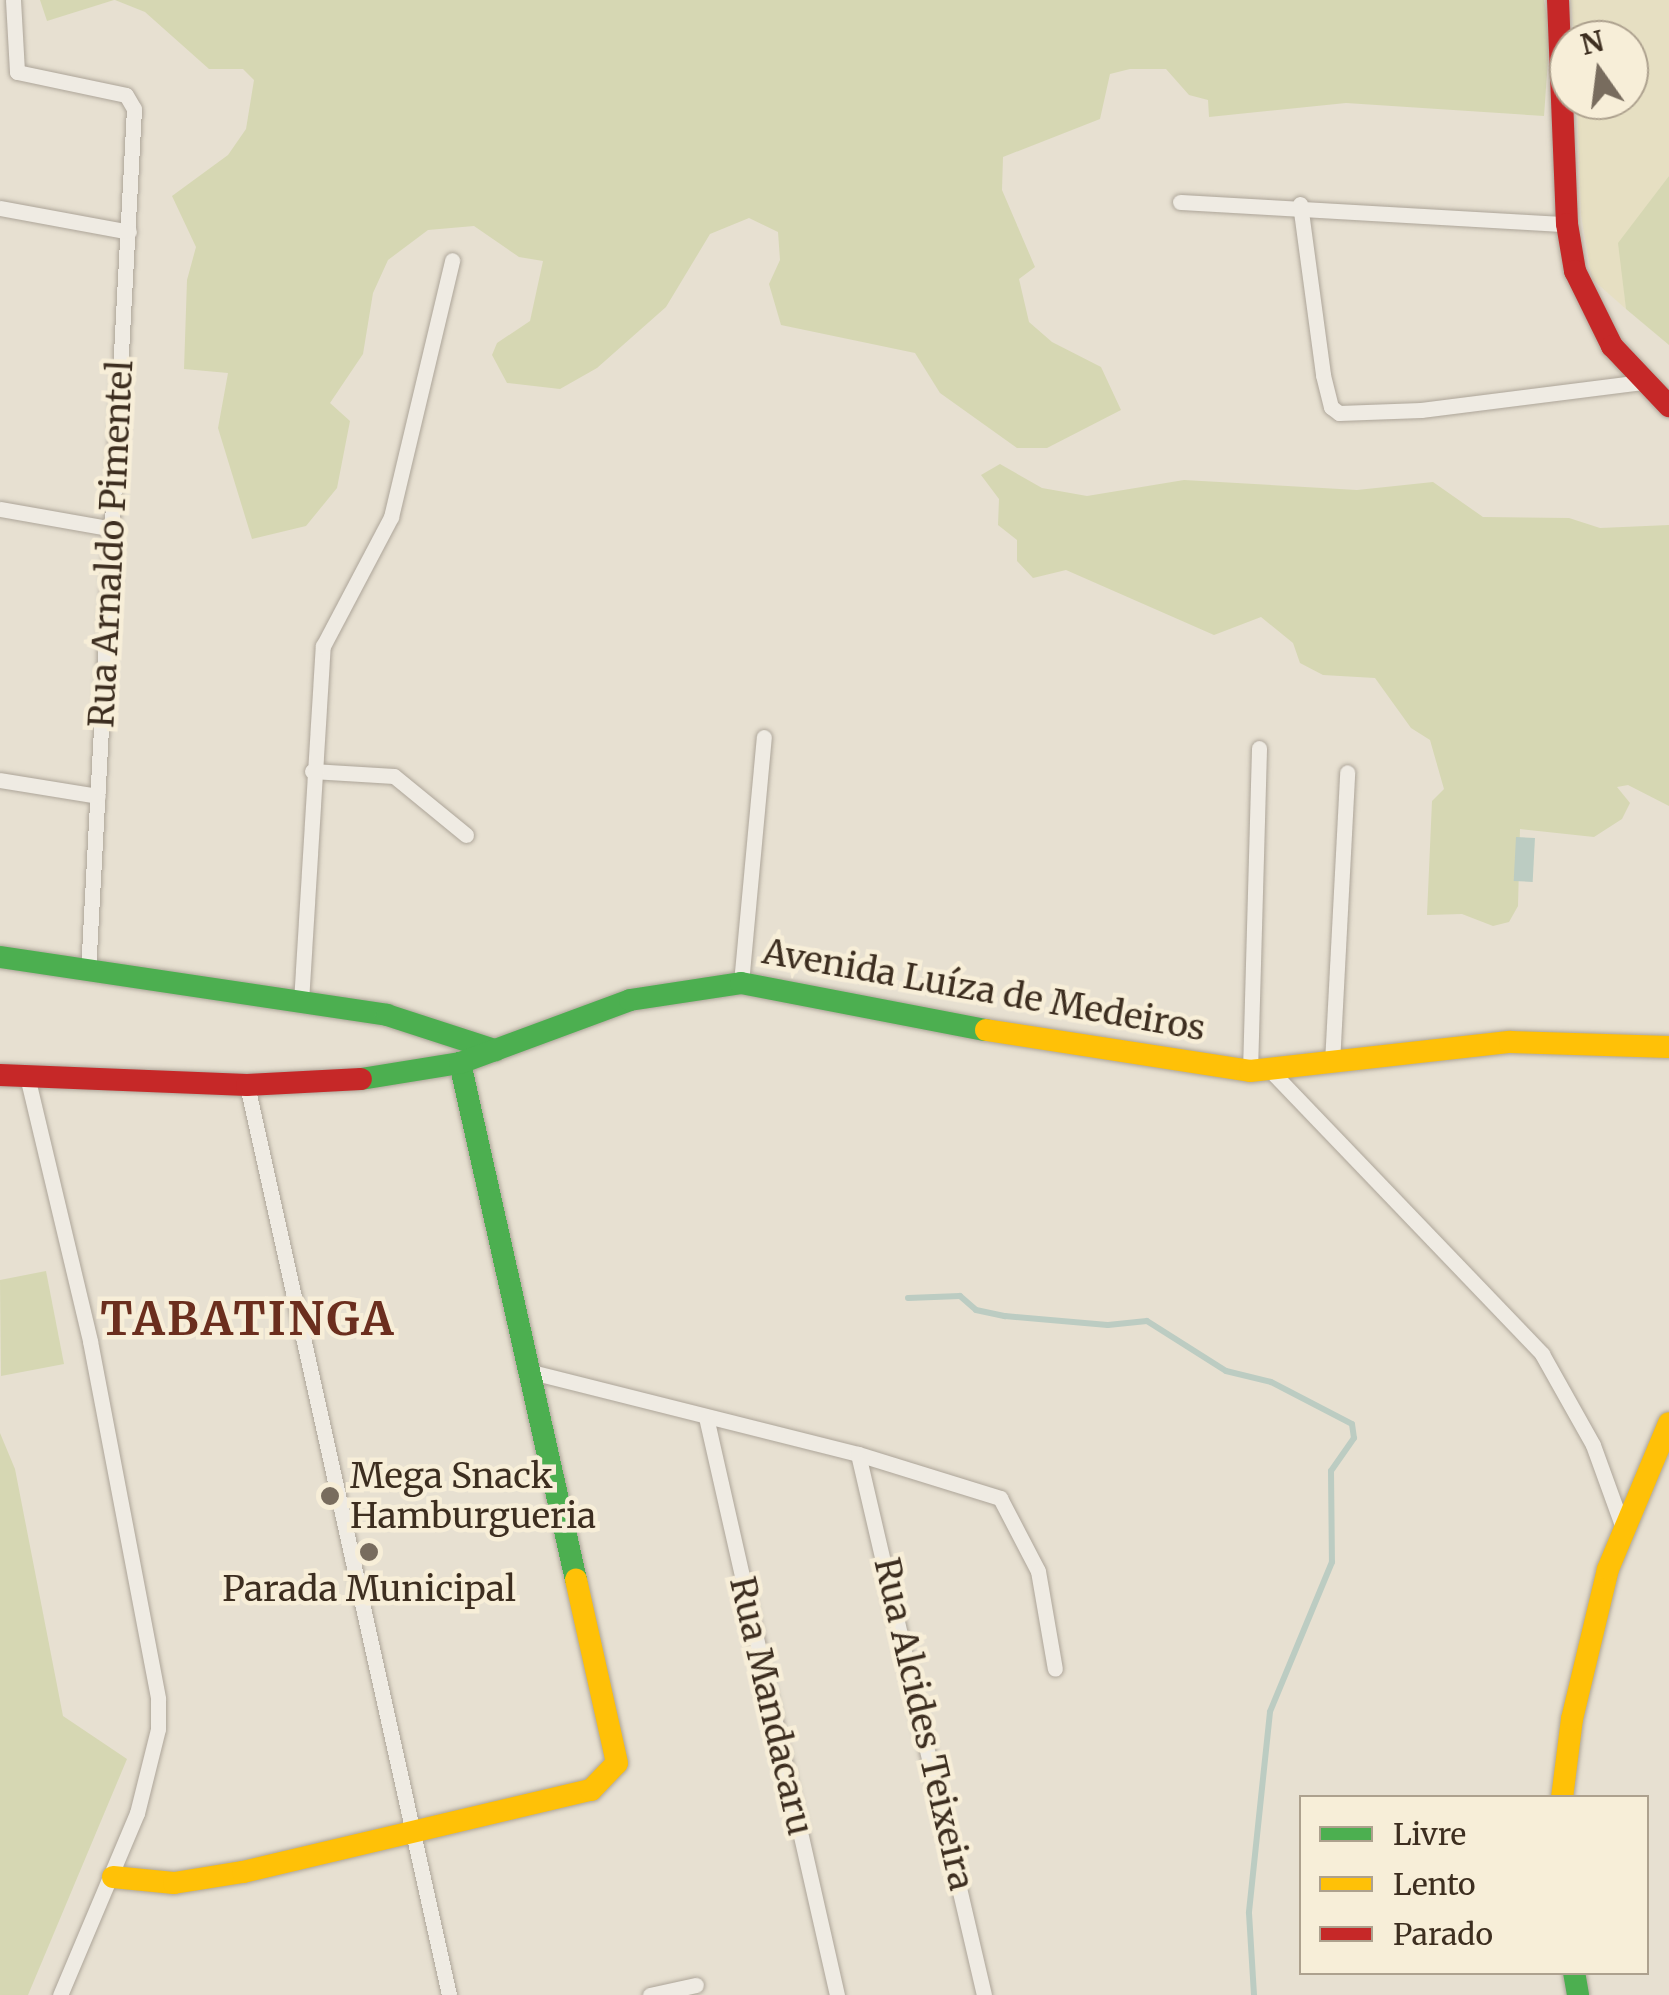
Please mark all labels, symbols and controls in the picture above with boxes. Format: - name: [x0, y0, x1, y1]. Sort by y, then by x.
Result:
- north arrow: [1549, 20, 1649, 120]
- text: N: [1577, 23, 1607, 63]
- street label: Rua Arnaldo Pimentel: [80, 359, 142, 729]
- street label: Avenida Luíza de Medeiros: [759, 930, 1209, 1050]
- district label: TABATINGA: [100, 1293, 396, 1347]
- place label: Mega Snack Hamburgueria: [350, 1455, 596, 1537]
- marker: Mega Snack Hamburgueria: [319, 1485, 341, 1507]
- marker: Parada Municipal: [358, 1541, 380, 1563]
- street label: Rua Alcides Teixeira: [865, 1554, 983, 1894]
- place label: Parada Municipal: [222, 1568, 516, 1610]
- street label: Rua Mandacaru: [721, 1573, 821, 1839]
- legend: [1299, 1795, 1649, 1975]
- text: Livre: [1393, 1815, 1466, 1853]
- text: Lento: [1393, 1865, 1476, 1903]
- text: Parado: [1393, 1915, 1493, 1953]

